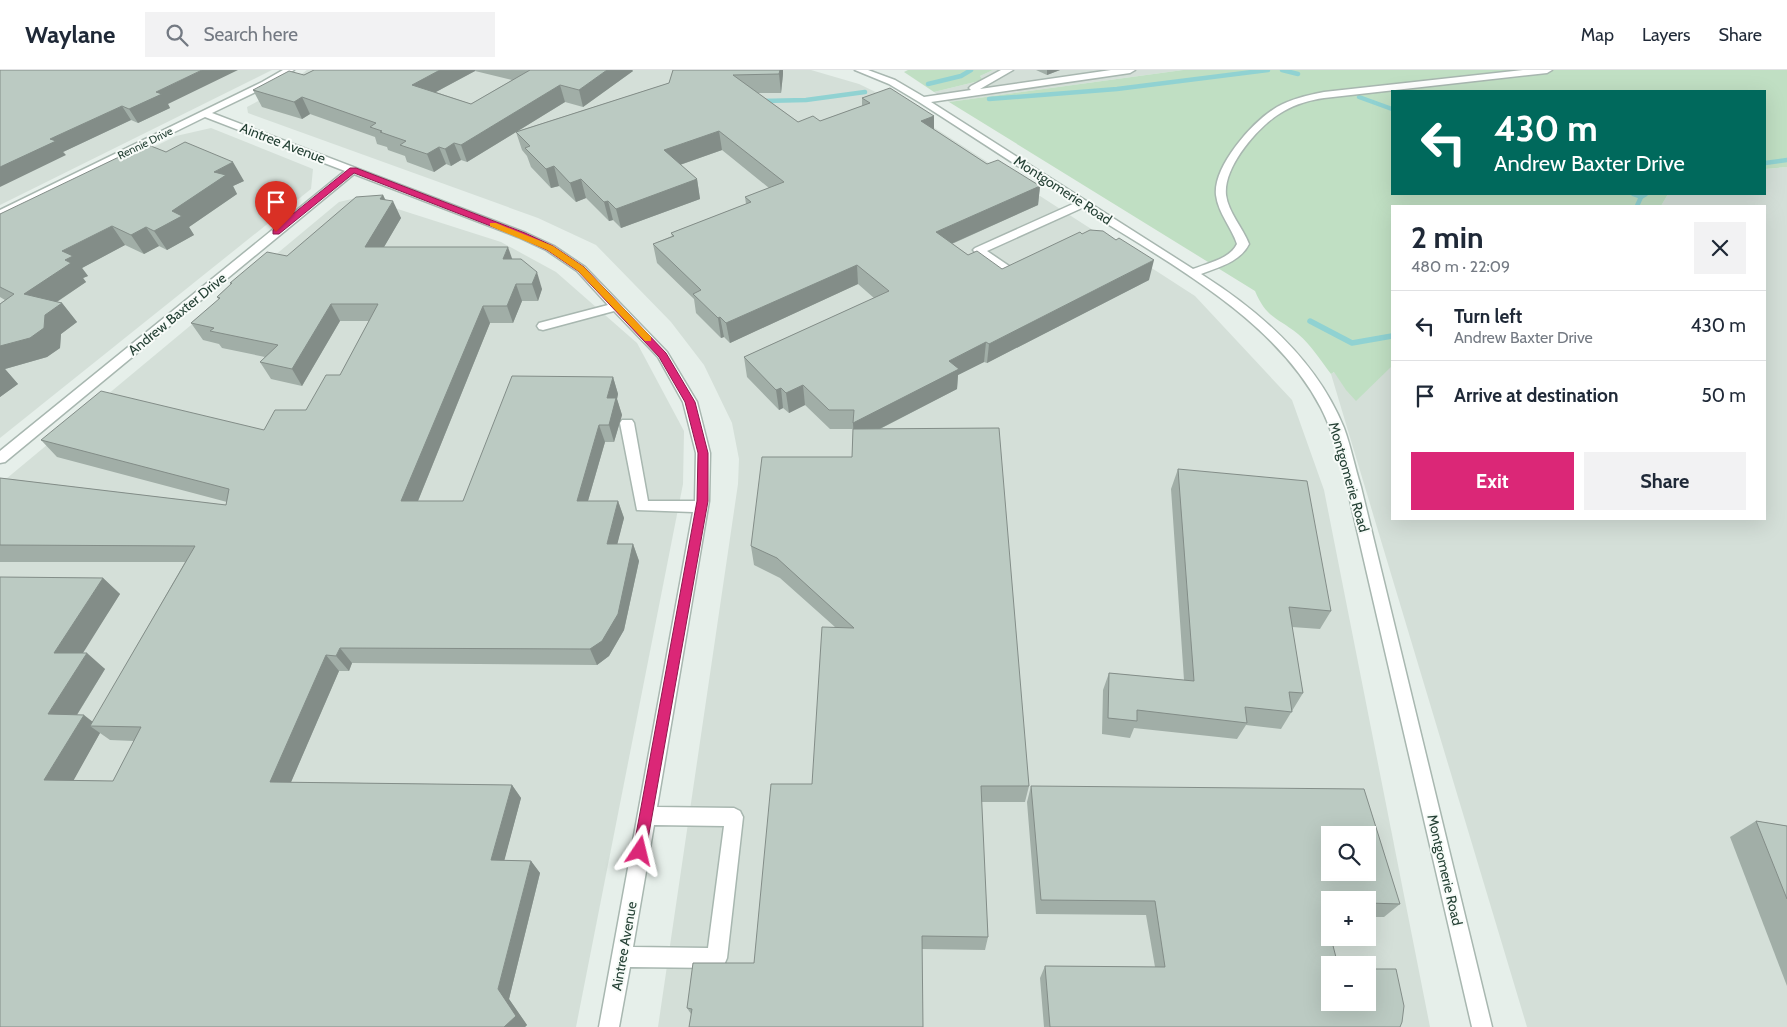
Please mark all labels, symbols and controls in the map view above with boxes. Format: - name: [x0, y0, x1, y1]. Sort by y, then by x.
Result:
- search box: [145, 12, 495, 57]
- text: Waylane: [25, 20, 115, 49]
- icon: search: [163, 21, 191, 49]
- text: Search here: [203, 23, 298, 46]
- text: Map: [1581, 24, 1614, 46]
- text: Layers: [1642, 24, 1691, 46]
- text: Share: [1719, 24, 1762, 46]
- text: 430 m: [1494, 107, 1598, 150]
- icon: left: [1411, 110, 1476, 175]
- street label: Aintree Avenue: [238, 118, 328, 168]
- street label: Rennie Drive: [115, 124, 175, 162]
- text: Andrew Baxter Drive: [1494, 150, 1685, 177]
- street label: Montgomerie Road: [1010, 152, 1116, 228]
- pin: [255, 181, 297, 232]
- icon: arrive: [262, 188, 290, 216]
- text: 2 min: [1411, 219, 1483, 256]
- button: close: [1694, 222, 1746, 274]
- text: 480 m · 22:09: [1411, 257, 1510, 276]
- street label: Andrew Baxter Drive: [124, 269, 230, 359]
- text: Turn left: [1454, 305, 1522, 328]
- icon: left: [1411, 312, 1439, 340]
- text: 430 m: [1691, 314, 1746, 337]
- text: Andrew Baxter Drive: [1454, 328, 1593, 347]
- icon: arrive: [1411, 382, 1439, 410]
- text: Arrive at destination: [1454, 384, 1618, 407]
- text: 50 m: [1702, 384, 1746, 407]
- street label: Montgomerie Road: [1325, 420, 1373, 534]
- button: Exit: [1411, 452, 1574, 510]
- button: Share: [1584, 452, 1746, 510]
- street label: Montgomerie Road: [1423, 813, 1467, 927]
- position arrow: [613, 824, 665, 876]
- map controls: [1321, 826, 1376, 1011]
- button: search: [1321, 826, 1376, 881]
- button: +: [1321, 891, 1376, 946]
- street label: Aintree Avenue: [607, 900, 641, 992]
- button: −: [1321, 956, 1376, 1011]

